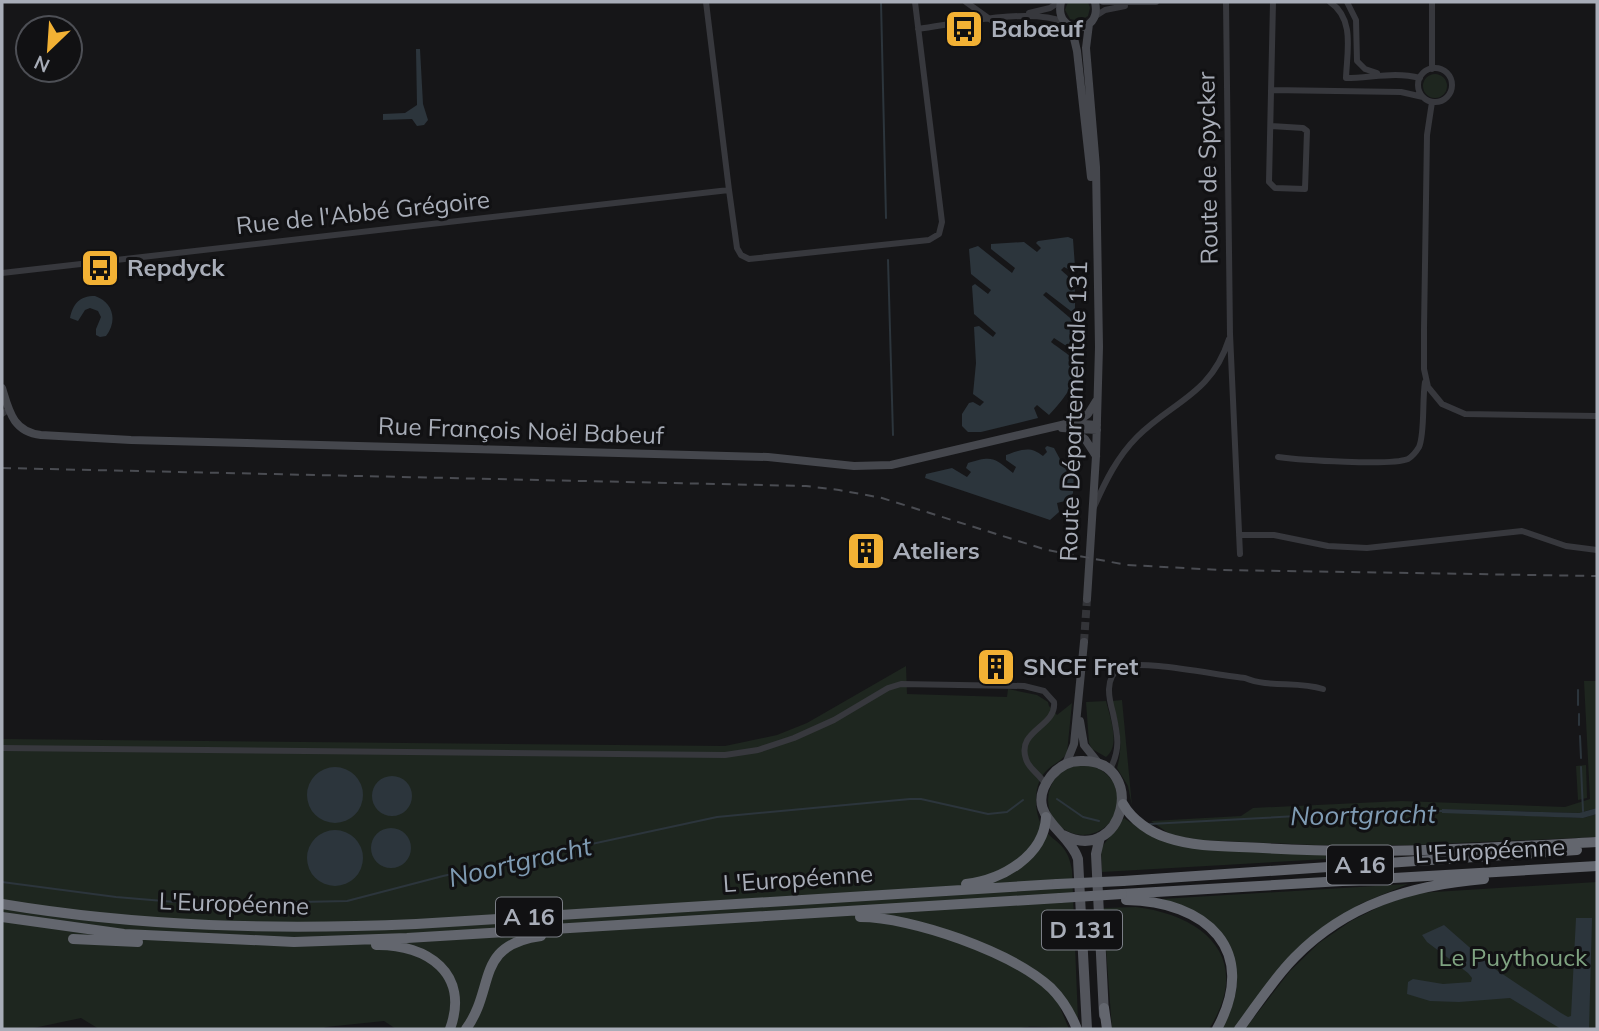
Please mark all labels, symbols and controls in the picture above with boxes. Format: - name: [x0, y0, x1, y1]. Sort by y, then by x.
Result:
- bus stop icon: Babœuf: [943, 8, 985, 50]
- place label: Babœuf: [991, 13, 1084, 43]
- north arrow: [14, 14, 84, 84]
- text: N: [30, 50, 53, 78]
- street label: Route de Spycker: [1190, 71, 1224, 265]
- street label: Rue de l'Abbé Grégoire: [235, 184, 491, 240]
- bus stop icon: Repdyck: [79, 247, 121, 289]
- place label: Repdyck: [127, 252, 225, 282]
- street label: Route Départementale 131: [1053, 260, 1093, 562]
- street label: Rue François Noël Babeuf: [378, 410, 665, 450]
- building icon: Ateliers: [845, 530, 887, 572]
- place label: Ateliers: [893, 535, 980, 565]
- building icon: SNCF Fret: [975, 646, 1017, 688]
- place label: SNCF Fret: [1023, 651, 1138, 681]
- water label: Noortgracht: [1290, 797, 1437, 832]
- water label: Noortgracht: [445, 829, 596, 894]
- street label: L'Européenne: [1414, 831, 1566, 869]
- road number: A 16: [1327, 846, 1393, 884]
- street label: L'Européenne: [722, 858, 874, 898]
- street label: L'Européenne: [158, 885, 310, 921]
- road number: A 16: [496, 898, 562, 936]
- road number: D 131: [1042, 911, 1122, 950]
- park label: Le Puythouck: [1439, 942, 1588, 972]

